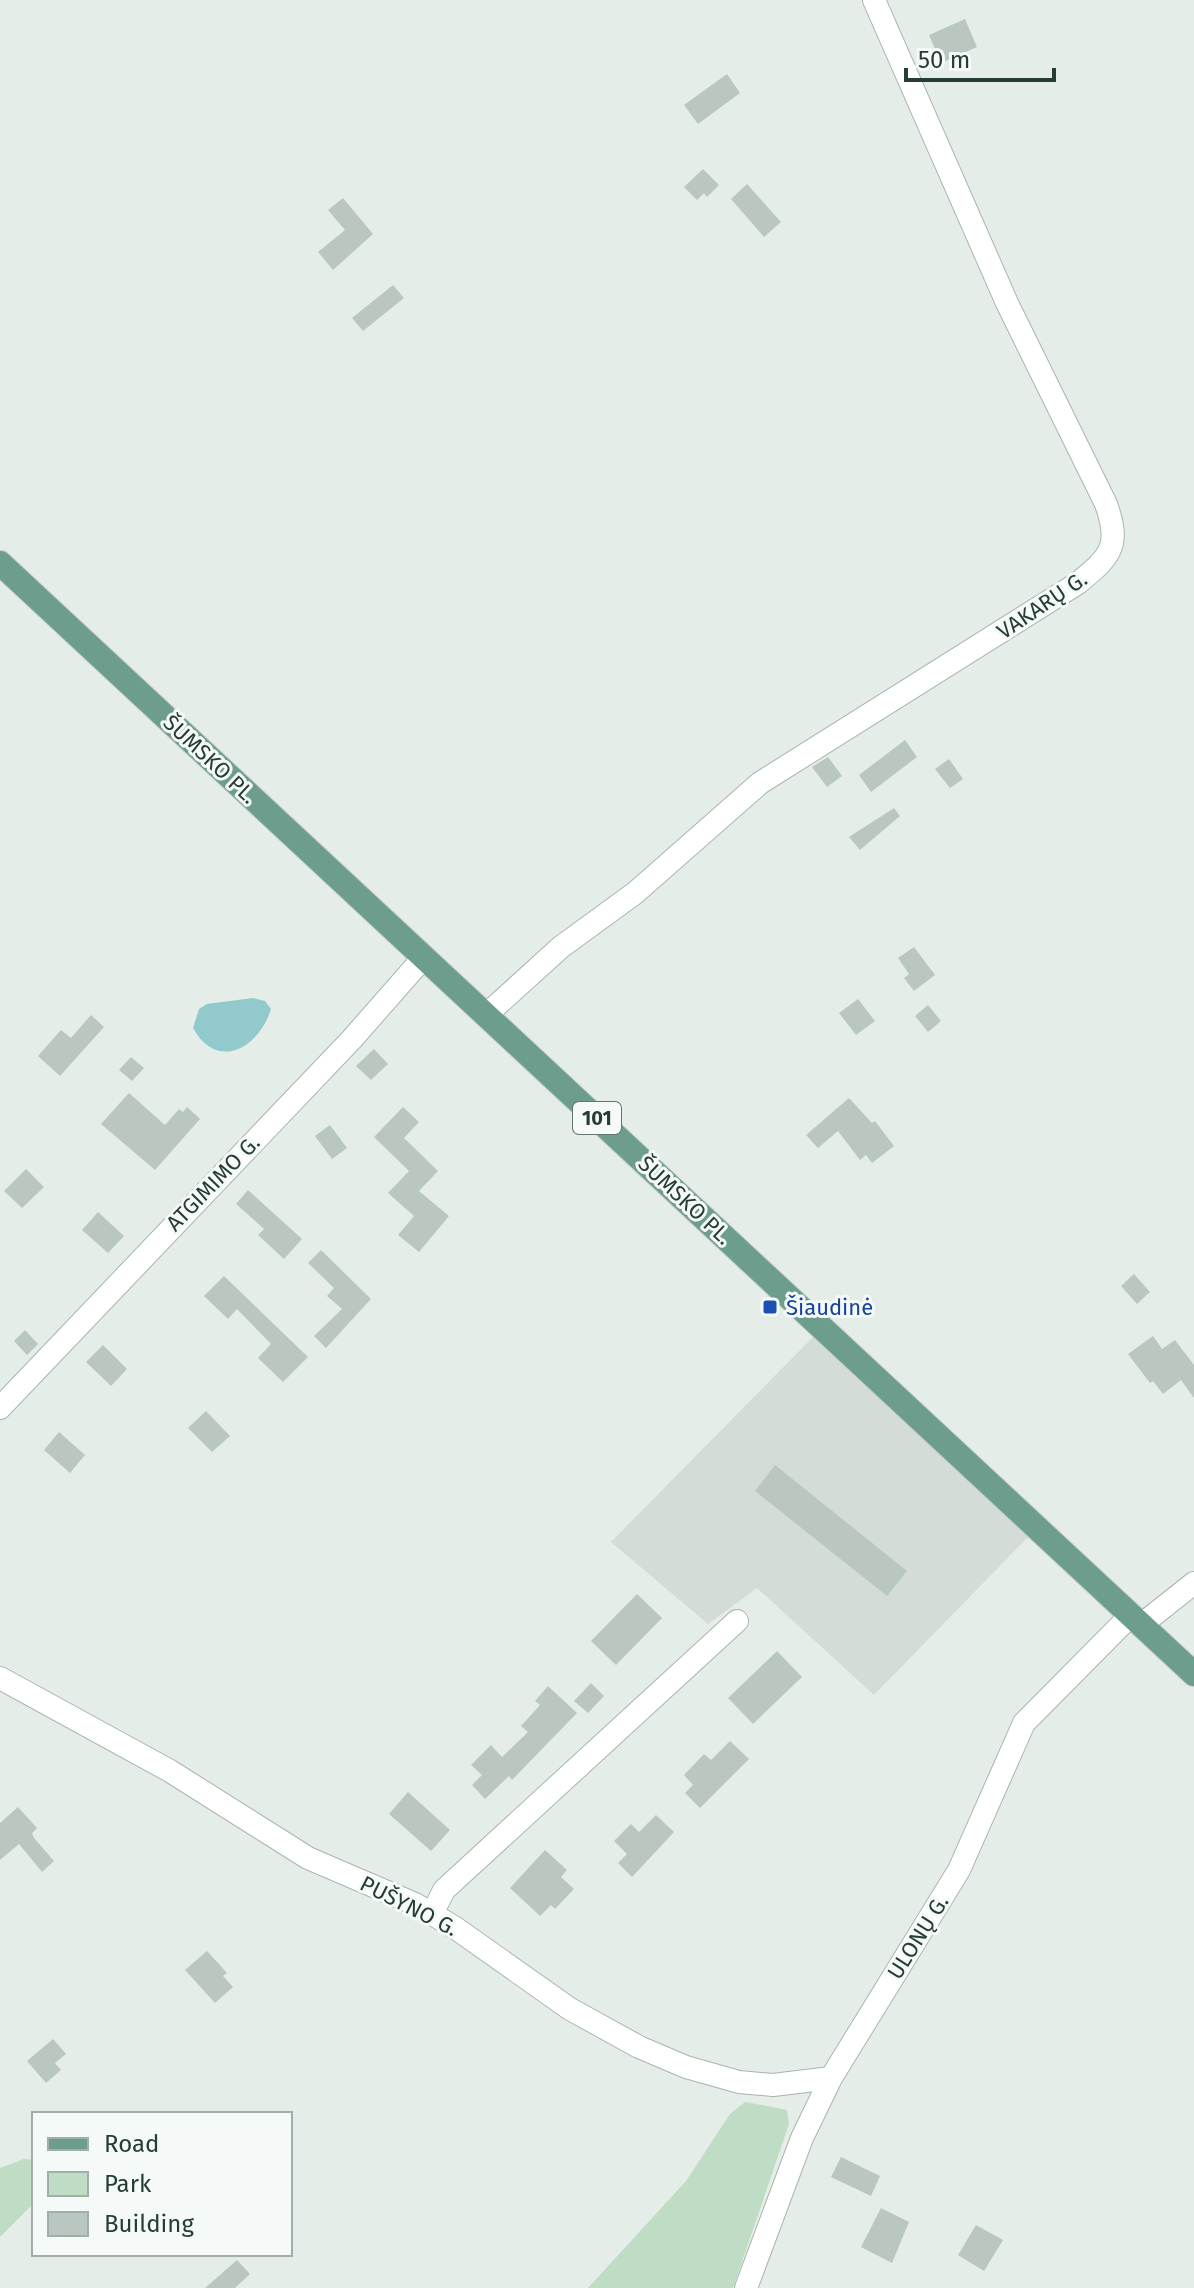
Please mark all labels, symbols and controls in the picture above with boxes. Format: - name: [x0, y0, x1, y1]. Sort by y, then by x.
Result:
- scale bar: [906, 32, 1054, 82]
- text: 50 m: [918, 46, 970, 74]
- street label: VAKARŲ G.: [992, 565, 1092, 645]
- street label: ŠUMSKO PL.: [158, 709, 262, 809]
- road number: 101: [573, 1102, 621, 1134]
- street label: ATGIMIMO G.: [160, 1129, 266, 1237]
- street label: ŠUMSKO PL.: [633, 1150, 737, 1250]
- place label: Šiaudinė: [786, 1294, 873, 1321]
- marker: Šiaudinė: [761, 1298, 779, 1316]
- street label: PUŠYNO G.: [356, 1870, 462, 1942]
- street label: ULONŲ G.: [882, 1890, 954, 1984]
- legend: [32, 2112, 292, 2256]
- text: Road: [104, 2130, 159, 2158]
- text: Park: [104, 2170, 152, 2198]
- text: Building: [104, 2210, 194, 2238]

